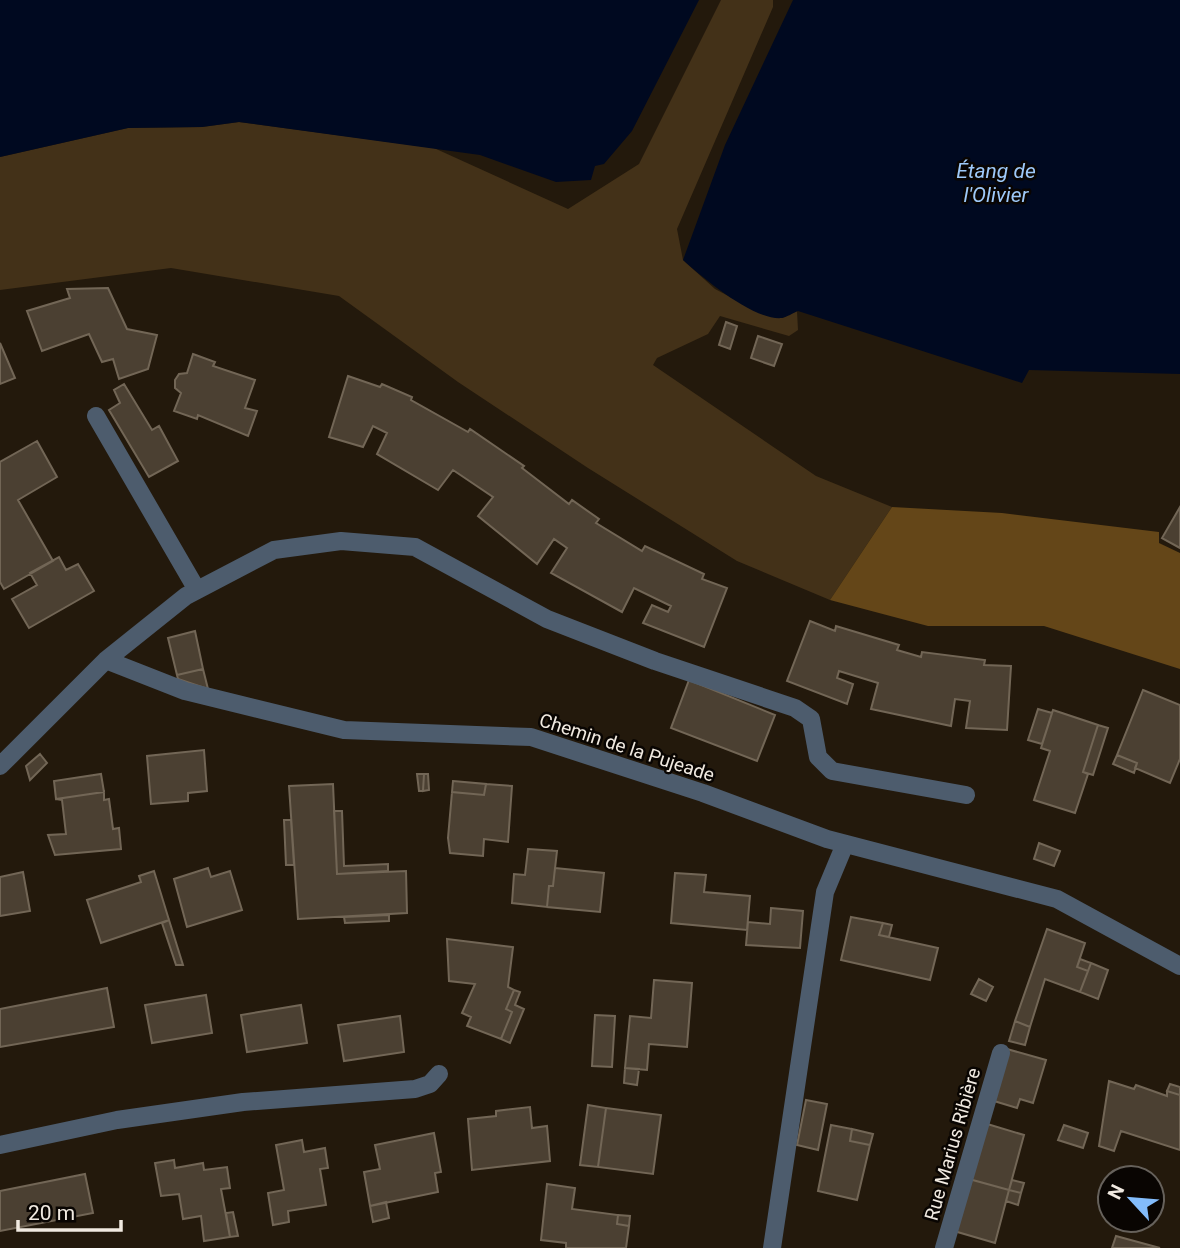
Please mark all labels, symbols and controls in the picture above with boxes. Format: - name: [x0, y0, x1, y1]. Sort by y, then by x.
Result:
- water label: Étang de l'Olivier: [956, 159, 1036, 207]
- street label: Chemin de la Pujeade: [536, 708, 717, 787]
- street label: Rue Marius Ribière: [920, 1065, 985, 1223]
- north arrow: [1096, 1164, 1166, 1234]
- text: N: [1103, 1181, 1129, 1203]
- scale bar: [18, 1188, 121, 1232]
- text: 20 m: [28, 1201, 75, 1225]

